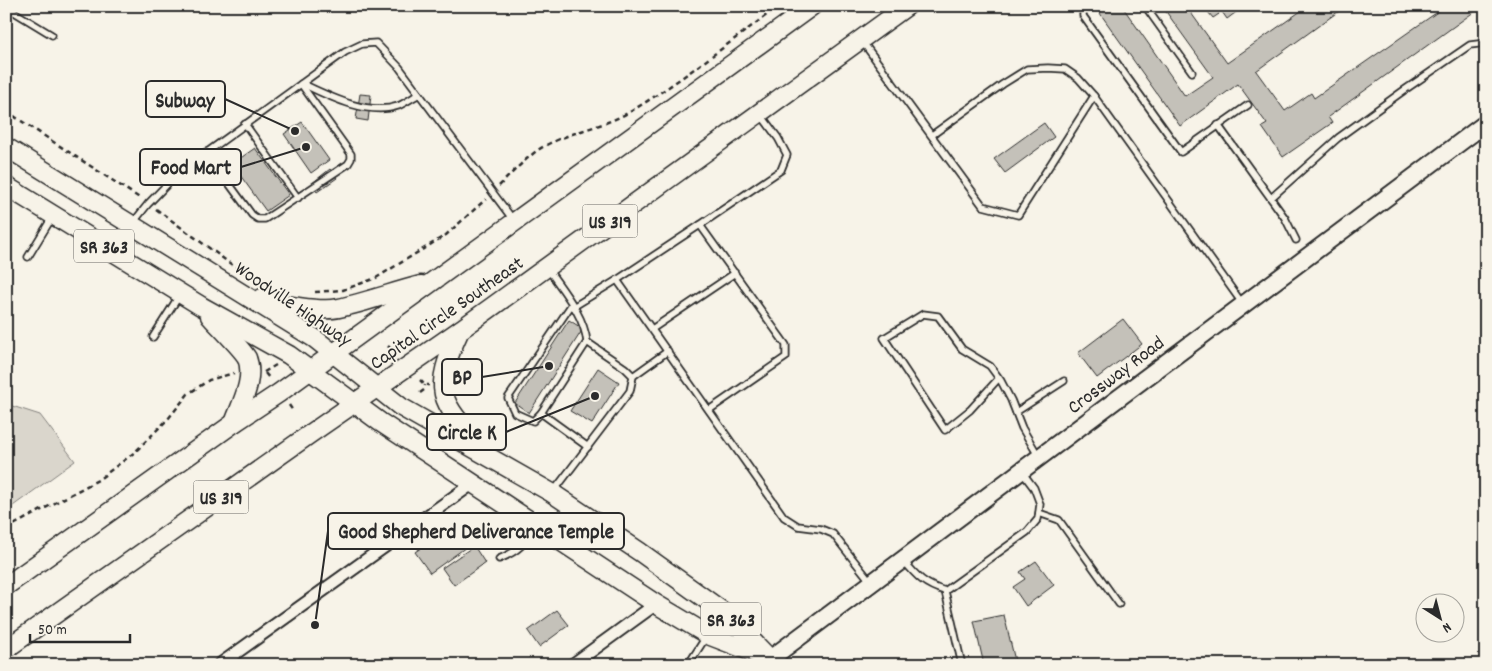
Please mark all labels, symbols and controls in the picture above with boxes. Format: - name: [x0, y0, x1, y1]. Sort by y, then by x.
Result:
- callout: Subway: [146, 81, 225, 117]
- text: Subway: [155, 88, 216, 118]
- callout: Food Mart: [140, 149, 241, 185]
- text: Food Mart: [151, 155, 231, 185]
- road number: US 319: [582, 205, 638, 238]
- road number: SR 363: [74, 230, 134, 262]
- street label: Capital Circle Southeast: [365, 251, 530, 378]
- street label: Woodville Highway: [228, 256, 357, 356]
- street label: Crossway Road: [1062, 330, 1171, 422]
- callout: BP: [442, 359, 482, 395]
- text: BP: [452, 365, 472, 395]
- callout: Circle K: [427, 414, 506, 450]
- text: Circle K: [437, 420, 497, 450]
- road number: US 319: [194, 481, 248, 514]
- callout: Good Shepherd Deliverance Temple: [328, 513, 624, 549]
- text: Good Shepherd Deliverance Temple: [338, 519, 614, 549]
- north arrow: [1414, 594, 1464, 644]
- road number: SR 363: [701, 602, 761, 636]
- scale bar: [30, 611, 130, 643]
- text: N: [1438, 617, 1455, 637]
- text: 50 m: [38, 620, 67, 642]

